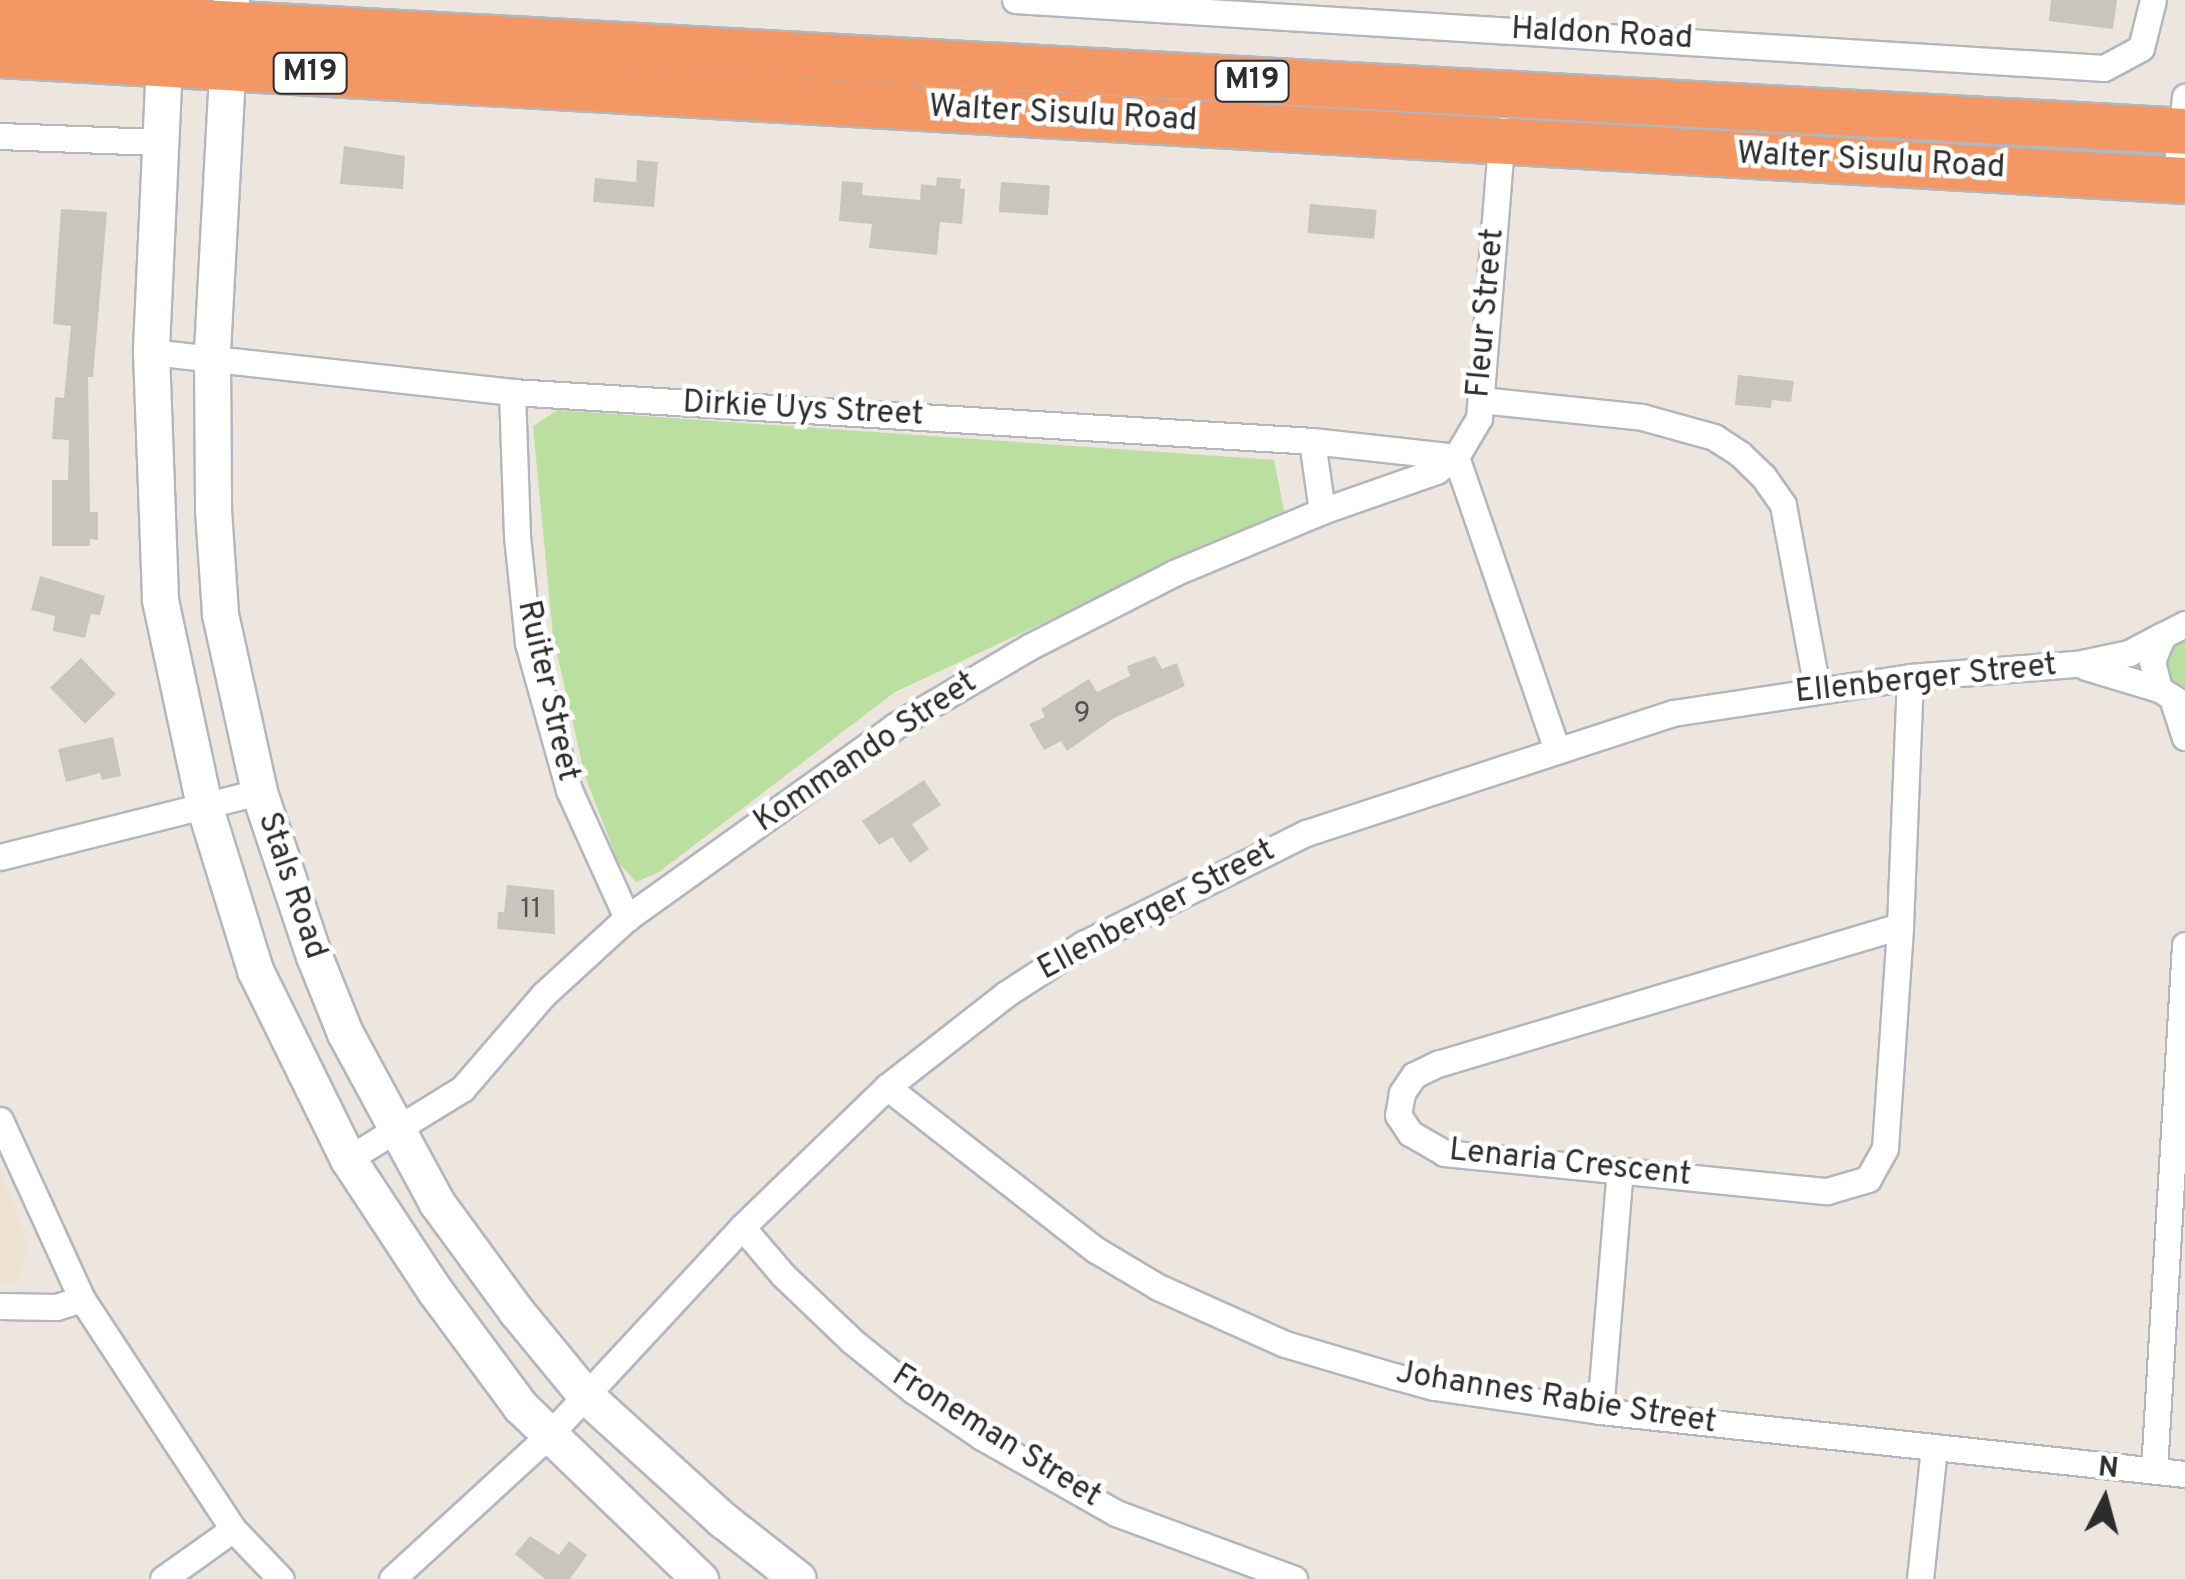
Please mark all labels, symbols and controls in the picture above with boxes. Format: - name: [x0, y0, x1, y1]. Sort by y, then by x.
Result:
- street label: Haldon Road: [1510, 11, 1694, 59]
- road number: M19: [272, 48, 348, 98]
- road number: M19: [1214, 56, 1290, 106]
- street label: Walter Sisulu Road: [928, 89, 1198, 141]
- street label: Walter Sisulu Road: [1736, 136, 2006, 188]
- street label: Fleur Street: [1460, 227, 1514, 399]
- street label: Dirkie Uys Street: [682, 385, 924, 435]
- street label: Ruiter Street: [508, 597, 586, 785]
- street label: Ellenberger Street: [1793, 647, 2059, 713]
- street label: Kommando Street: [747, 664, 985, 842]
- house number: 9: [1074, 697, 1090, 731]
- street label: Stals Road: [248, 808, 334, 964]
- street label: Ellenberger Street: [1032, 832, 1282, 990]
- house number: 11: [521, 893, 541, 927]
- street label: Lenaria Crescent: [1447, 1132, 1693, 1196]
- street label: Johannes Rabie Street: [1393, 1355, 1719, 1443]
- street label: Froneman Street: [884, 1357, 1108, 1517]
- north arrow: [2055, 1449, 2155, 1549]
- text: N: [2096, 1450, 2120, 1488]

